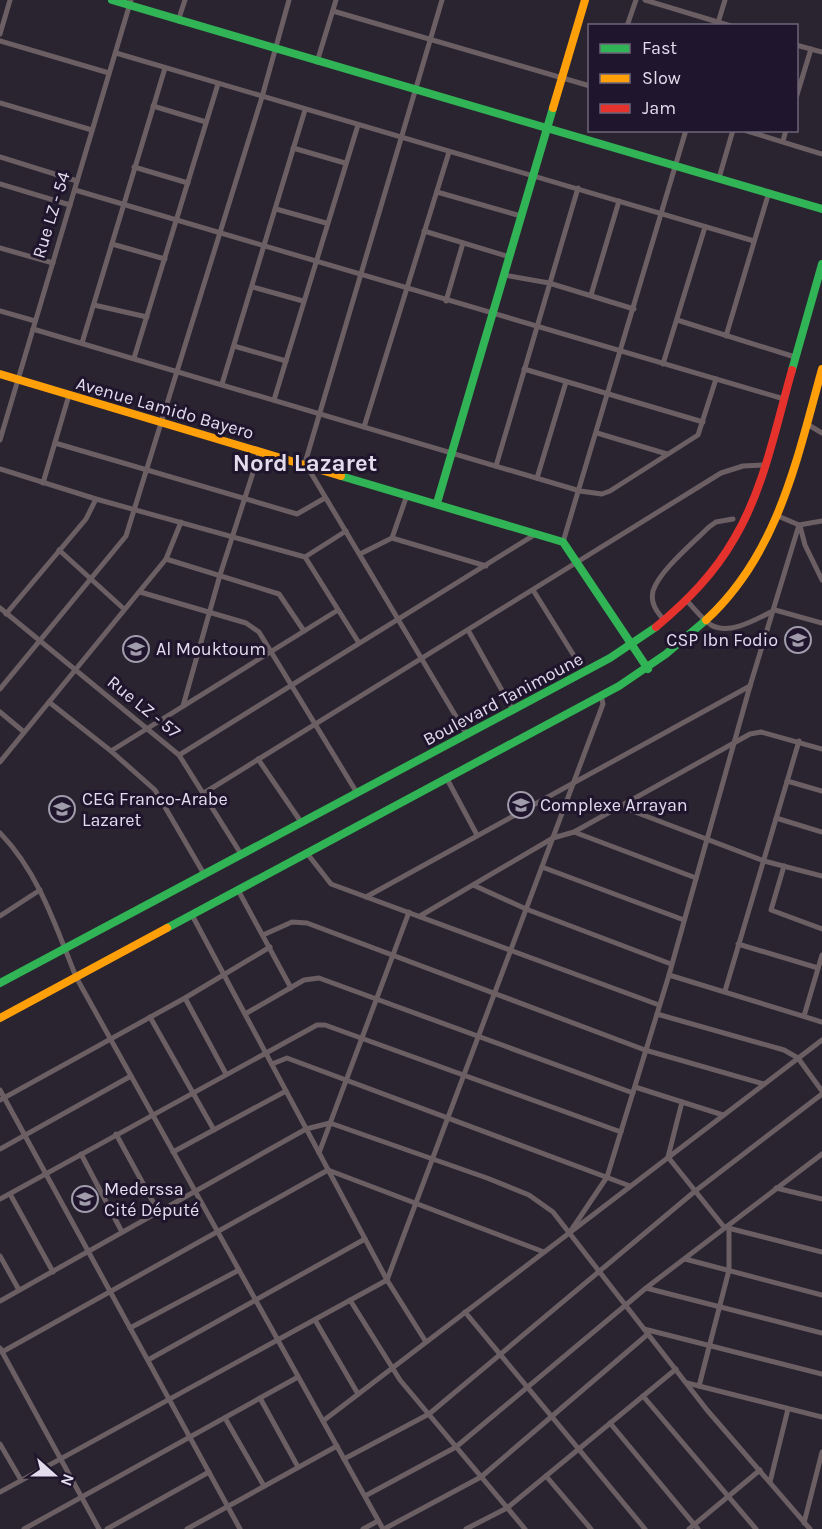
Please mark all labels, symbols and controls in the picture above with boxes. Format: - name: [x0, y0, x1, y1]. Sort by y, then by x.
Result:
- legend: [588, 24, 798, 132]
- text: Fast: [642, 37, 677, 59]
- text: Slow: [642, 67, 681, 89]
- text: Jam: [642, 97, 676, 119]
- street label: Rue LZ - 54: [27, 169, 75, 261]
- street label: Avenue Lamido Bayero: [74, 372, 256, 444]
- district label: Nord Lazaret: [233, 449, 377, 477]
- school or university icon: CSP Ibn Fodio: [783, 625, 813, 655]
- place label: CSP Ibn Fodio: [666, 629, 778, 651]
- school or university icon: Al Mouktoum: [121, 634, 151, 664]
- place label: Al Mouktoum: [156, 638, 266, 660]
- street label: Boulevard Tanimoune: [419, 648, 587, 750]
- street label: Rue LZ - 57: [103, 671, 186, 744]
- place label: CEG Franco-Arabe Lazaret: [82, 788, 228, 831]
- school or university icon: Complexe Arrayan: [506, 790, 536, 820]
- school or university icon: CEG Franco-Arabe Lazaret: [47, 794, 77, 824]
- place label: Complexe Arrayan: [540, 794, 688, 816]
- place label: Mederssa Cité Député: [104, 1178, 199, 1221]
- school or university icon: Mederssa Cité Député: [70, 1184, 100, 1214]
- north arrow: [24, 1445, 84, 1505]
- text: N: [57, 1471, 78, 1489]

